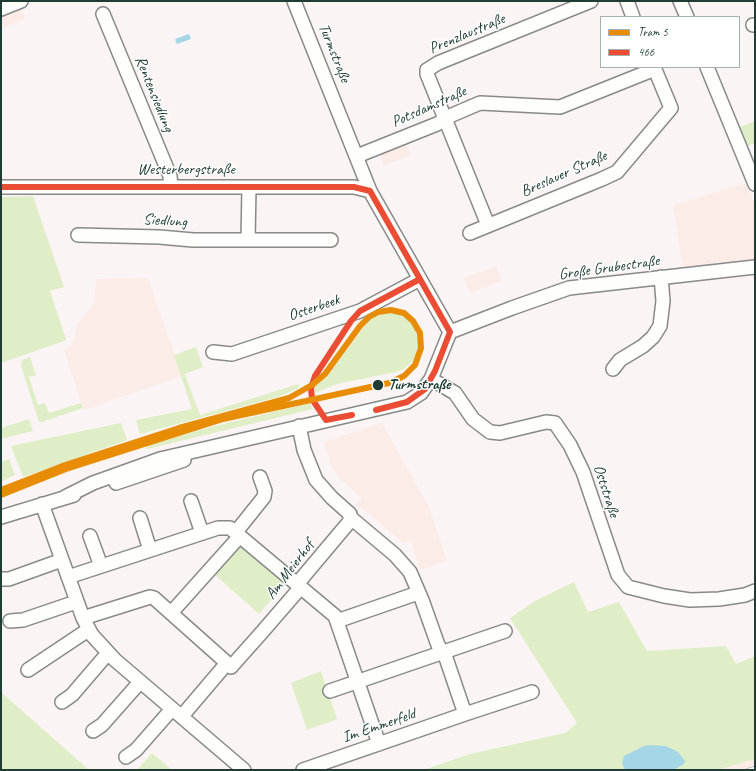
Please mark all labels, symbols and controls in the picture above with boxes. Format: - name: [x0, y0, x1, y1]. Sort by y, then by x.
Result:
- street label: Prenzlaustraße: [426, 9, 508, 59]
- legend: [600, 16, 740, 68]
- street label: Turmstraße: [314, 21, 354, 85]
- text: Tram 5: [638, 24, 668, 40]
- text: 466: [638, 44, 654, 60]
- street label: Rentensiedlung: [130, 53, 178, 135]
- street label: Potsdamstraße: [389, 82, 469, 132]
- street label: Breslauer Straße: [518, 146, 610, 202]
- street label: Westerbergstraße: [137, 160, 235, 180]
- street label: Siedlung: [142, 210, 188, 232]
- street label: Große Grubestraße: [558, 251, 660, 285]
- street label: Osterbeek: [286, 290, 342, 326]
- place label: Turmstraße: [388, 375, 450, 395]
- marker: Turmstraße: [371, 378, 385, 392]
- street label: Oststraße: [589, 462, 623, 520]
- street label: Am Meierhof: [262, 537, 318, 603]
- street label: Im Emmerfeld: [340, 705, 418, 747]

